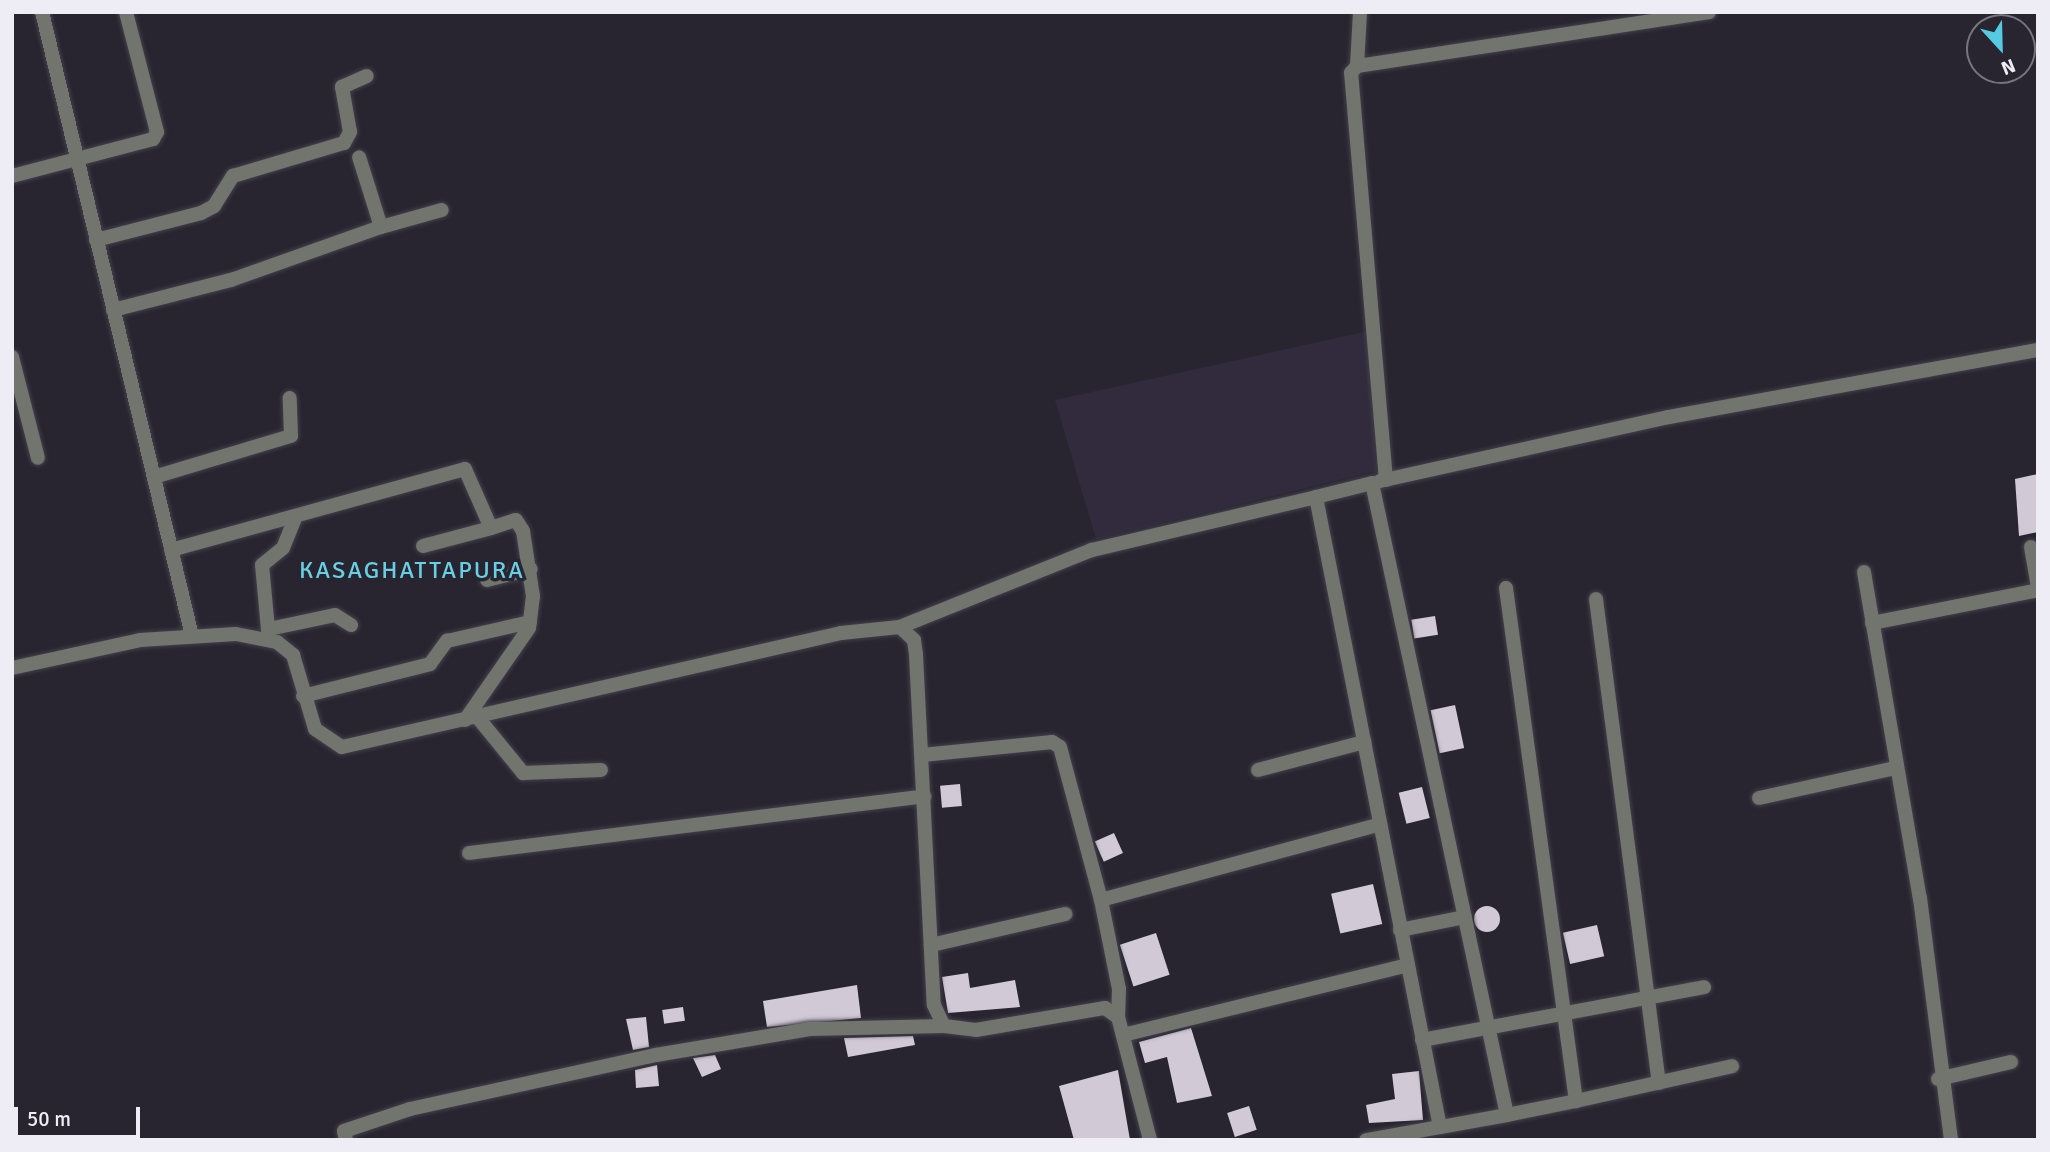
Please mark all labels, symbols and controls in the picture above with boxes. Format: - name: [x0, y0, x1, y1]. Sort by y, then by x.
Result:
- north arrow: [1966, 14, 2036, 84]
- text: N: [1997, 53, 2019, 80]
- district label: KASAGHATTAPURA: [301, 557, 523, 585]
- scale bar: [18, 1092, 144, 1136]
- text: 50 m: [27, 1106, 71, 1132]

